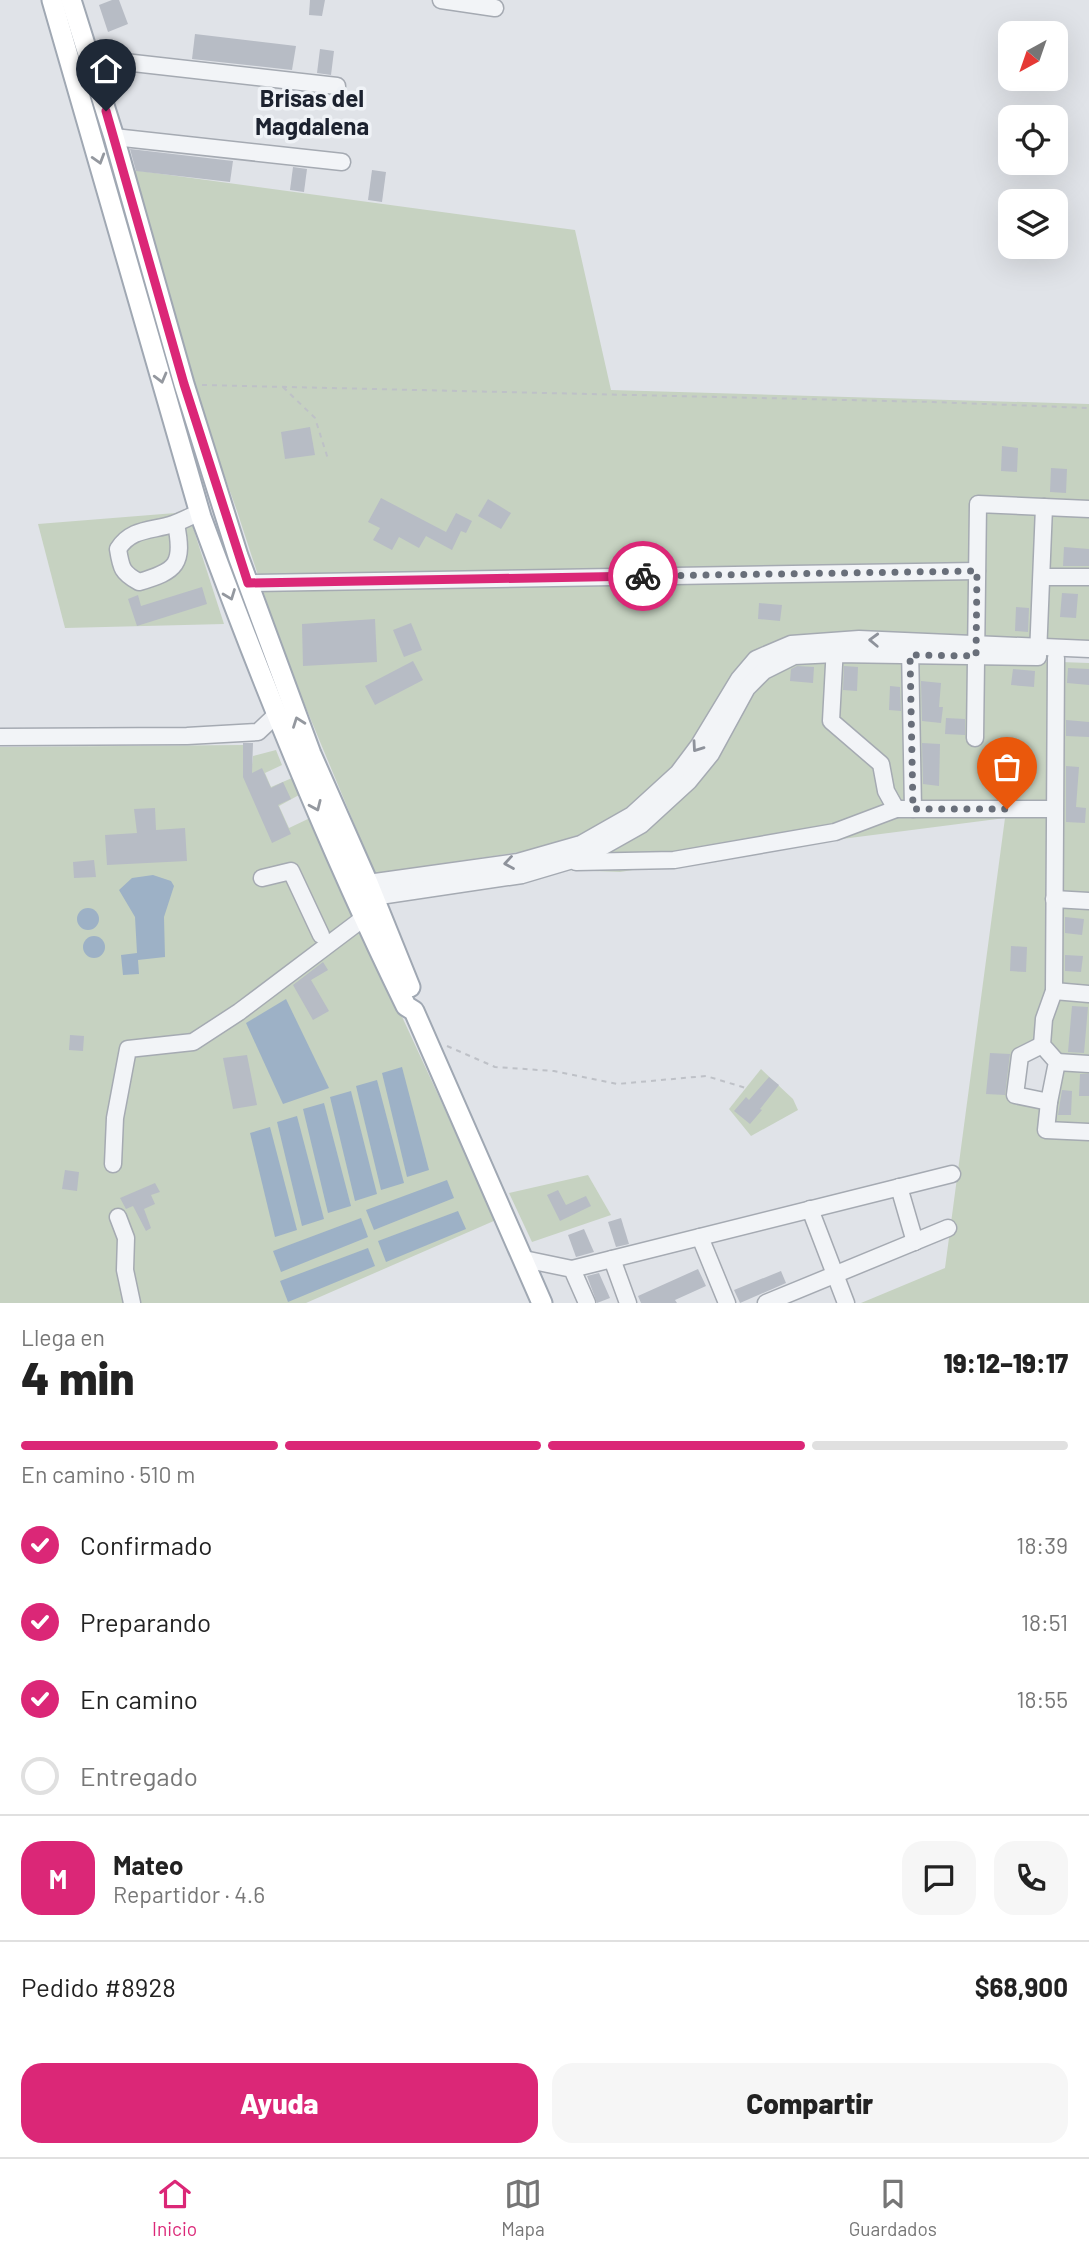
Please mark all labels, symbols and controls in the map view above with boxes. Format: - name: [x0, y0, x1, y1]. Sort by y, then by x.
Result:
- north arrow: [998, 21, 1068, 91]
- map controls: [998, 21, 1068, 259]
- pin: [76, 39, 136, 111]
- icon: home: [87, 50, 125, 88]
- district label: Brisas del Magdalena: [255, 83, 369, 140]
- button: locate: [998, 105, 1068, 175]
- one-way arrow: [90, 153, 105, 165]
- button: layers: [998, 189, 1068, 259]
- one-way arrow: [153, 372, 168, 384]
- courier: [608, 541, 678, 611]
- icon: bike: [624, 557, 662, 595]
- one-way arrow: [222, 588, 236, 600]
- one-way arrow: [868, 632, 879, 647]
- one-way arrow: [293, 716, 307, 728]
- pin: [977, 737, 1037, 809]
- one-way arrow: [693, 739, 705, 752]
- icon: bag: [988, 748, 1026, 786]
- one-way arrow: [307, 799, 321, 811]
- one-way arrow: [503, 855, 515, 870]
- text: Llega en: [21, 1323, 105, 1351]
- text: 19:12–19:17: [943, 1347, 1068, 1378]
- text: 4 min: [21, 1349, 135, 1404]
- text: En camino · 510 m: [21, 1460, 195, 1488]
- icon: check: [21, 1526, 59, 1564]
- text: Confirmado: [80, 1529, 212, 1560]
- text: 18:39: [1016, 1531, 1068, 1559]
- icon: check: [21, 1603, 59, 1641]
- text: Preparando: [80, 1606, 211, 1637]
- text: 18:51: [1021, 1608, 1068, 1636]
- icon: check: [21, 1680, 59, 1718]
- text: En camino: [80, 1683, 198, 1714]
- text: 18:55: [1017, 1685, 1068, 1713]
- text: Entregado: [80, 1760, 198, 1791]
- button: chat: [902, 1841, 976, 1915]
- button: phone: [994, 1841, 1068, 1915]
- text: Mateo: [113, 1849, 183, 1880]
- text: M: [49, 1863, 67, 1894]
- text: Repartidor · 4.6: [113, 1880, 265, 1908]
- text: Pedido #8928: [21, 1971, 176, 2002]
- text: $68,900: [975, 1971, 1068, 2002]
- button: Ayuda: [21, 2063, 538, 2143]
- button: Compartir: [552, 2063, 1068, 2143]
- tab: Inicio: [152, 2175, 197, 2240]
- tab: Mapa: [501, 2175, 545, 2240]
- tab: Guardados: [849, 2175, 937, 2240]

